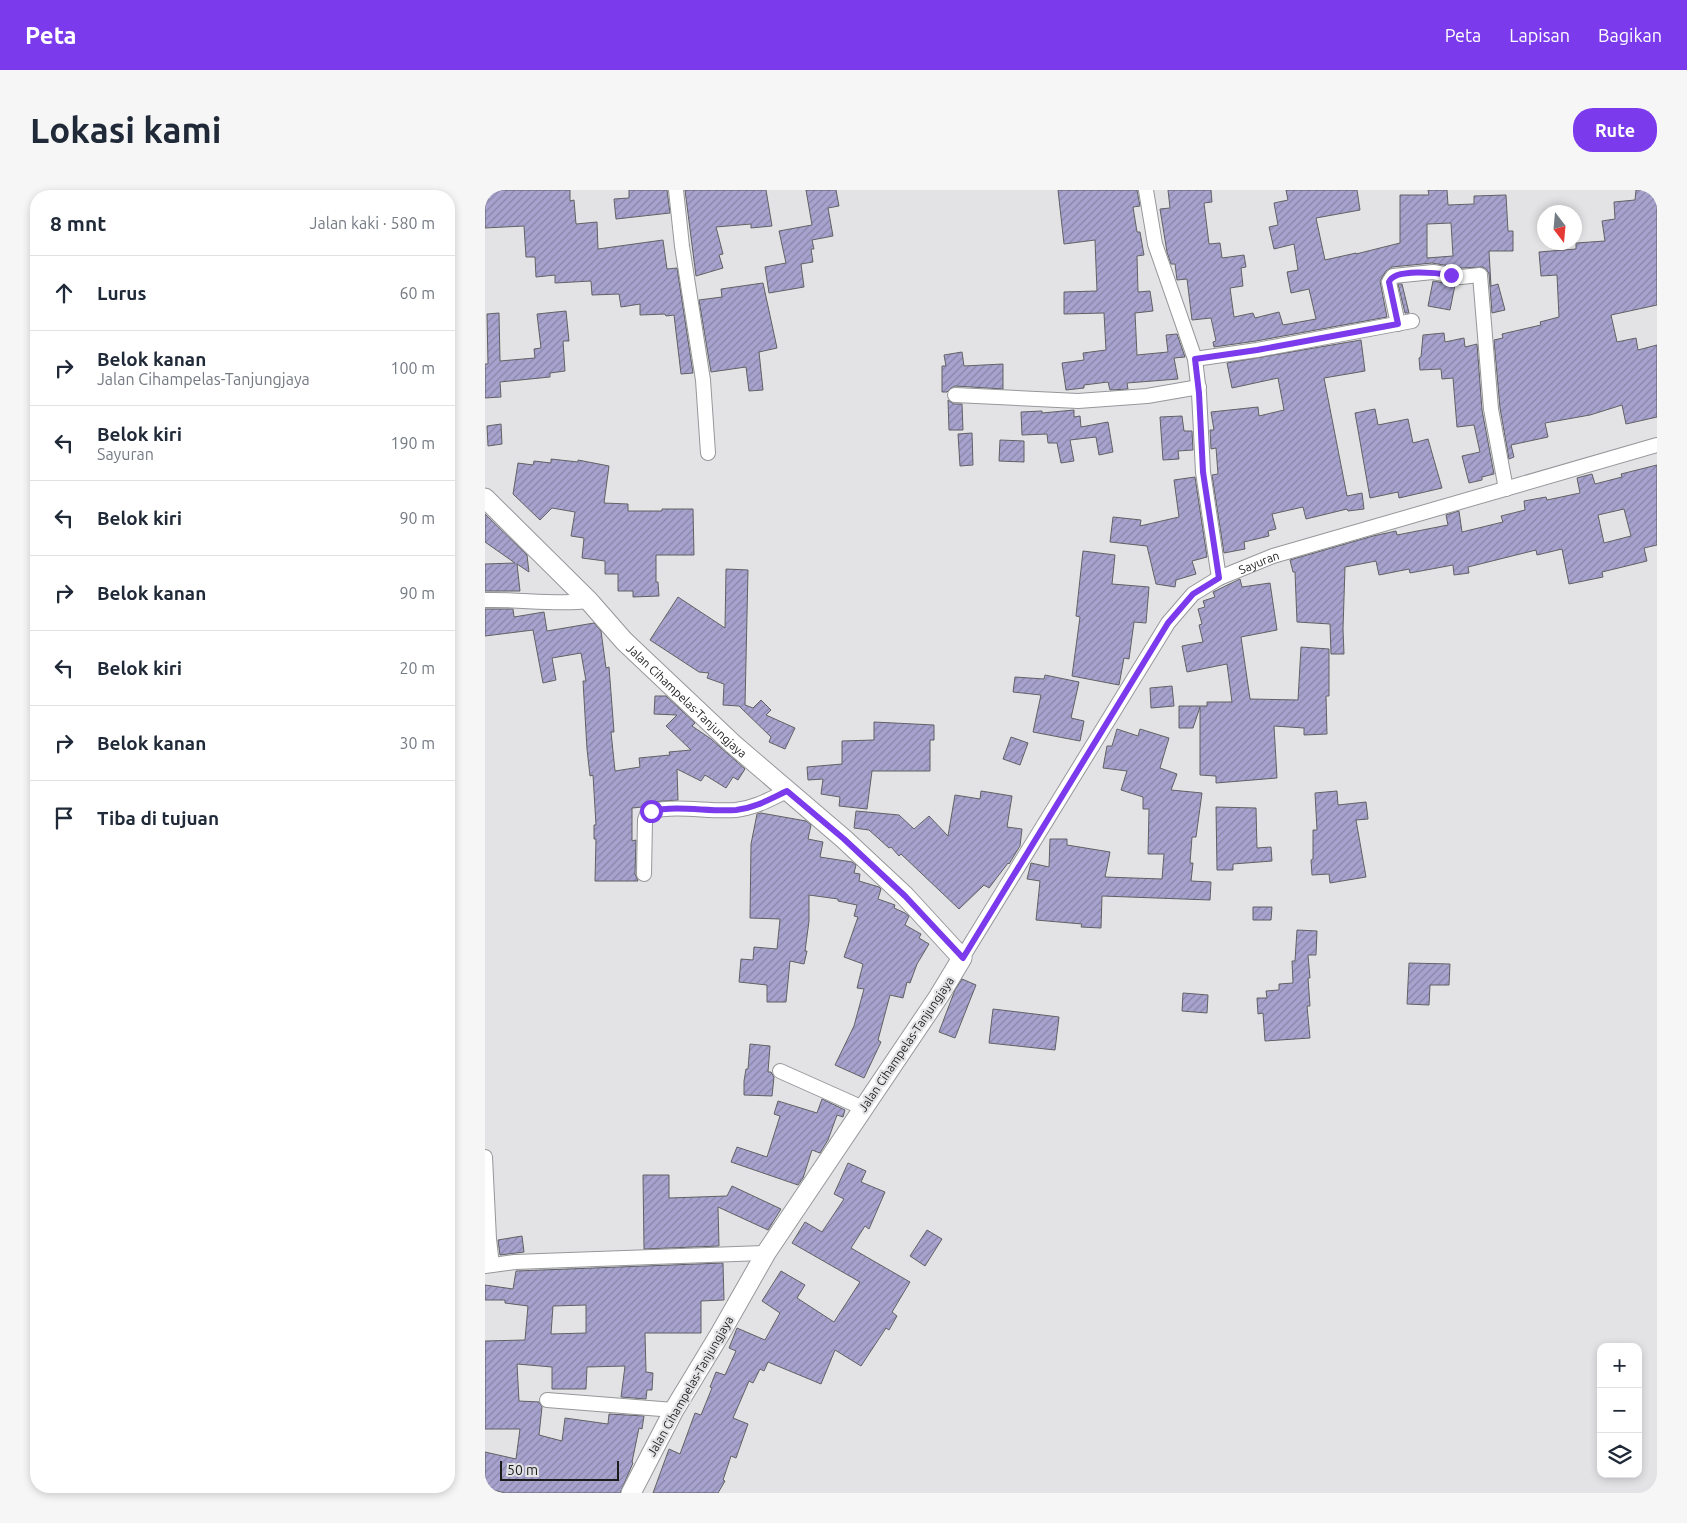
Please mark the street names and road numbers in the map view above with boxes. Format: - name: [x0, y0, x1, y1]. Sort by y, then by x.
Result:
- street label: Sayuran: [1237, 548, 1281, 576]
- street label: Jalan Cihampelas-Tanjungjaya: [624, 641, 750, 760]
- street label: Jalan Cihampelas-Tanjungjaya: [856, 974, 956, 1114]
- street label: Jalan Cihampelas-Tanjungjaya: [644, 1314, 736, 1458]

